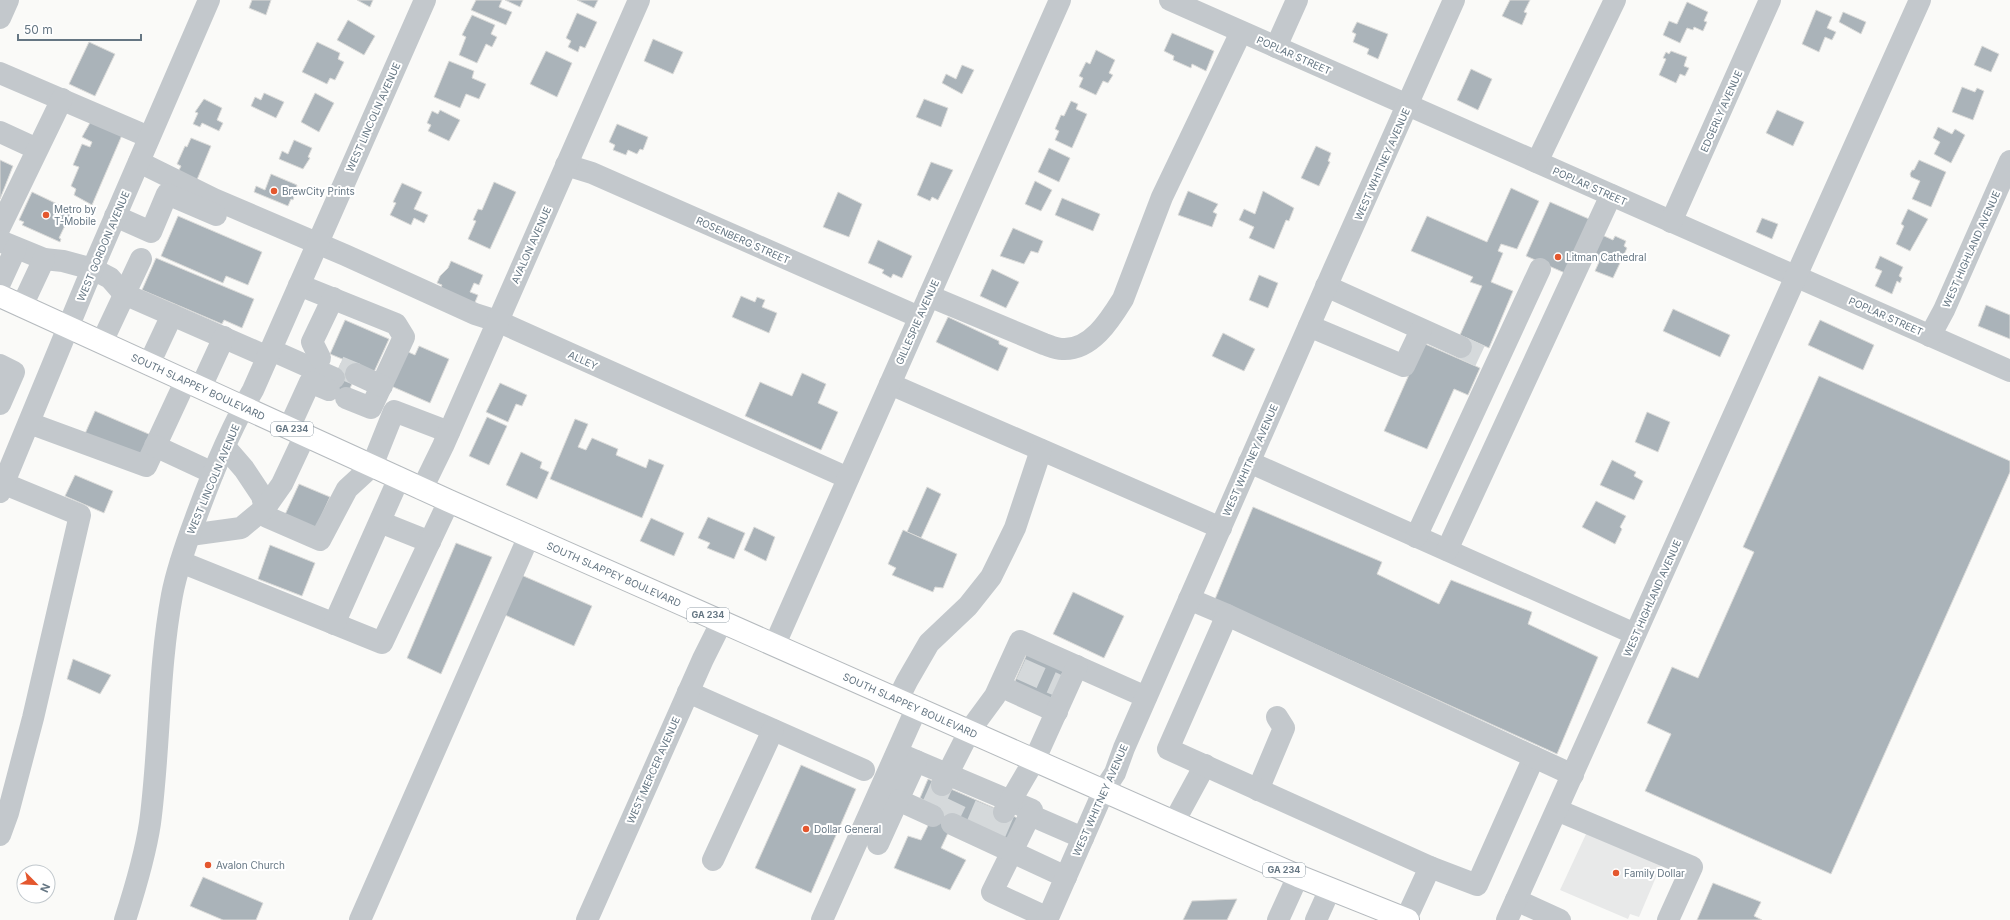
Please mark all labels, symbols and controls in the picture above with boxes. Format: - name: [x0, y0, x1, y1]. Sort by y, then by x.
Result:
- scale bar: [18, 16, 141, 42]
- text: 50 m: [24, 22, 53, 37]
- street label: POPLAR STREET: [1255, 33, 1333, 77]
- street label: WEST LINCOLN AVENUE: [343, 60, 403, 174]
- street label: EDGERLY AVENUE: [1698, 68, 1744, 154]
- street label: WEST WHITNEY AVENUE: [1352, 106, 1412, 222]
- street label: POPLAR STREET: [1551, 164, 1629, 208]
- place label: BrewCity Prints: [282, 185, 355, 197]
- marker: BrewCity Prints: [269, 186, 279, 196]
- street label: WEST GORDON AVENUE: [74, 189, 132, 303]
- street label: WEST HIGHLAND AVENUE: [1940, 189, 2002, 309]
- place label: Metro by T-Mobile: [54, 203, 96, 227]
- street label: AVALON AVENUE: [509, 205, 553, 285]
- marker: Metro by T-Mobile: [41, 210, 51, 220]
- street label: ROSENBERG STREET: [694, 214, 792, 266]
- place label: Litman Cathedral: [1566, 251, 1646, 263]
- marker: Litman Cathedral: [1553, 252, 1563, 262]
- street label: GILLESPIE AVENUE: [893, 278, 941, 366]
- street label: POPLAR STREET: [1847, 294, 1925, 338]
- street label: ALLEY: [566, 348, 600, 372]
- street label: SOUTH SLAPPEY BOULEVARD: [130, 351, 267, 422]
- street label: WEST WHITNEY AVENUE: [1220, 402, 1280, 518]
- street label: WEST LINCOLN AVENUE: [184, 422, 242, 536]
- road number: GA 234: [271, 422, 313, 436]
- street label: WEST HIGHLAND AVENUE: [1621, 538, 1683, 658]
- street label: SOUTH SLAPPEY BOULEVARD: [545, 539, 683, 609]
- road number: GA 234: [687, 608, 729, 622]
- street label: SOUTH SLAPPEY BOULEVARD: [841, 670, 979, 740]
- street label: WEST MERCER AVENUE: [624, 715, 682, 825]
- street label: WEST WHITNEY AVENUE: [1070, 742, 1130, 858]
- place label: Dollar General: [814, 823, 881, 835]
- marker: Dollar General: [801, 824, 811, 834]
- place label: Avalon Church: [216, 859, 285, 871]
- marker: Avalon Church: [203, 860, 213, 870]
- road number: GA 234: [1263, 863, 1305, 877]
- north arrow: [16, 864, 56, 904]
- place label: Family Dollar: [1624, 867, 1685, 879]
- marker: Family Dollar: [1611, 868, 1621, 878]
- text: N: [37, 881, 53, 895]

